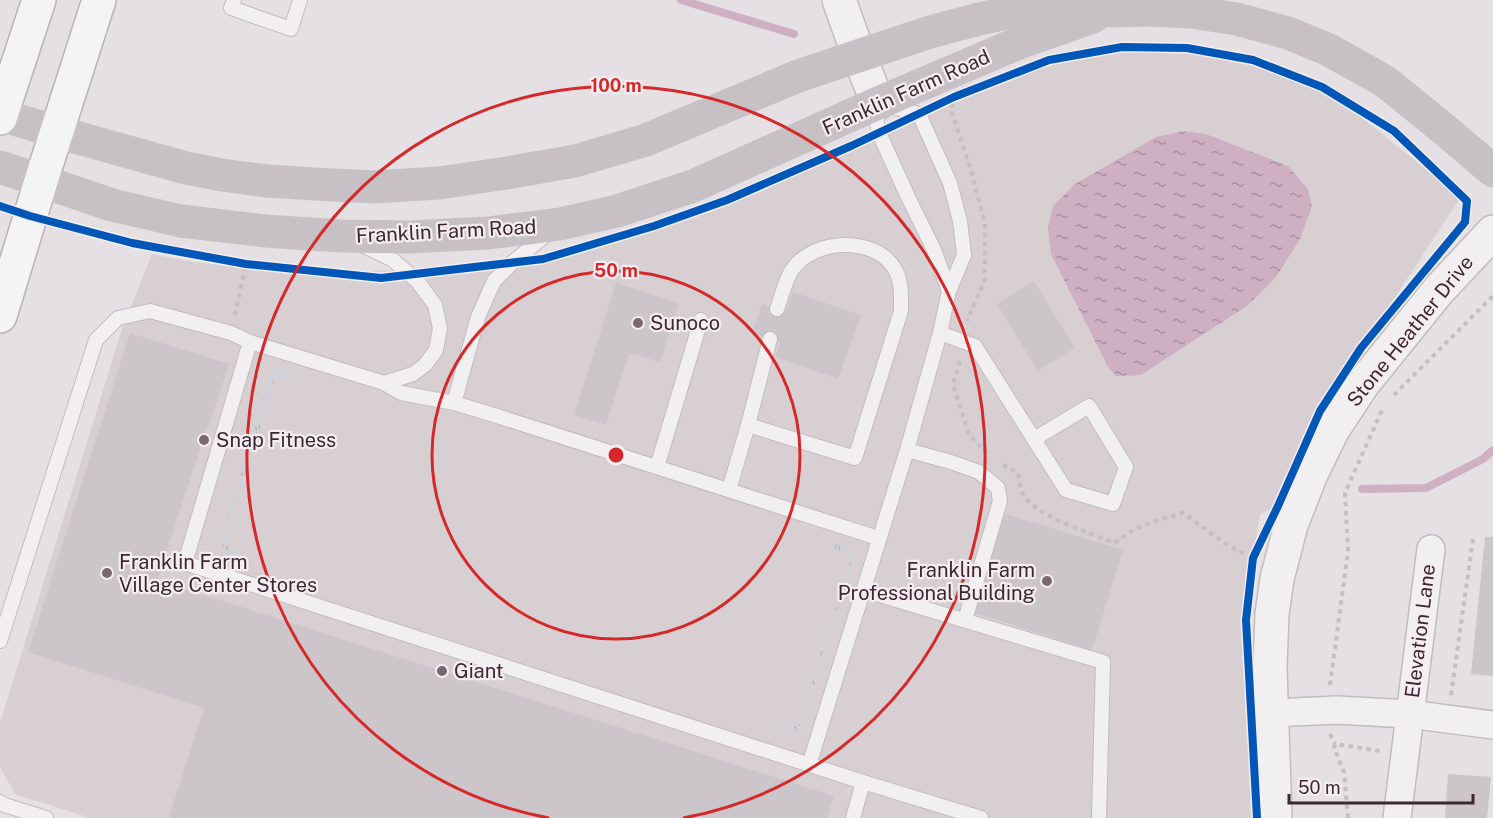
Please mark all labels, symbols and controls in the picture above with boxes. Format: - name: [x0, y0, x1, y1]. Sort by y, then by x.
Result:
- street label: Franklin Farm Road: [819, 44, 993, 140]
- text: 100 m: [590, 75, 642, 96]
- street label: Franklin Farm Road: [355, 214, 537, 248]
- street label: Stone Heather Drive: [1342, 251, 1478, 411]
- text: 50 m: [594, 260, 638, 281]
- place label: Sunoco: [650, 311, 720, 335]
- marker: Sunoco: [631, 316, 645, 330]
- place label: Snap Fitness: [216, 428, 336, 452]
- marker: Snap Fitness: [197, 433, 211, 447]
- centre of rings: [606, 445, 626, 465]
- place label: Franklin Farm Village Center Stores: [119, 550, 317, 597]
- place label: Franklin Farm Professional Building: [838, 558, 1035, 605]
- street label: Elevation Lane: [1400, 563, 1440, 699]
- marker: Franklin Farm Village Center Stores: [100, 566, 114, 580]
- marker: Franklin Farm Professional Building: [1040, 574, 1054, 588]
- place label: Giant: [454, 659, 504, 683]
- marker: Giant: [435, 664, 449, 678]
- scale bar: [1289, 767, 1474, 805]
- text: 50 m: [1298, 777, 1341, 798]

